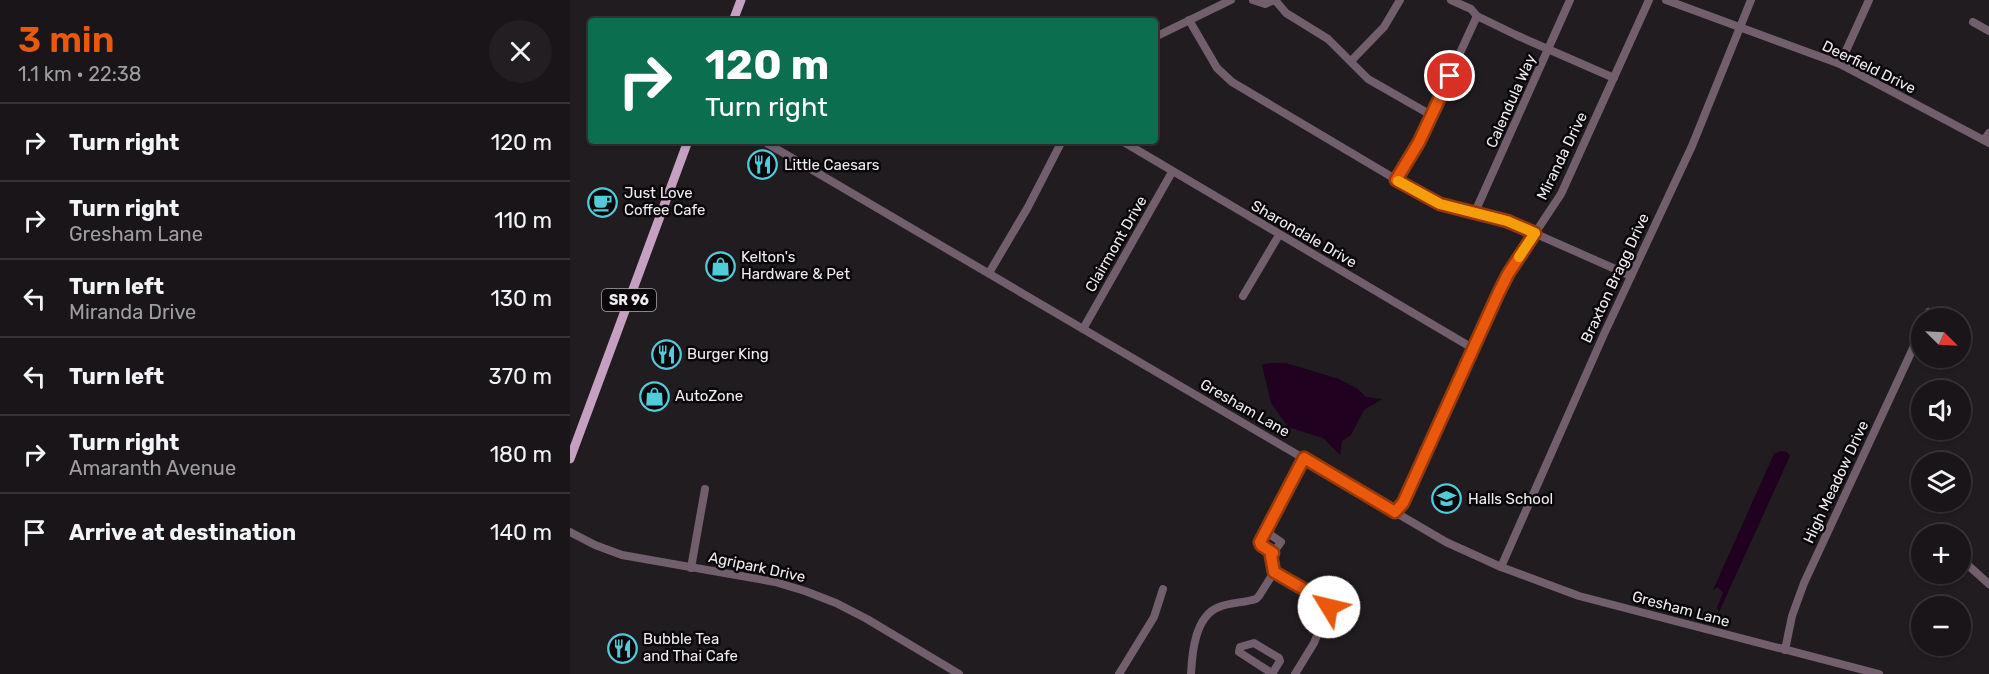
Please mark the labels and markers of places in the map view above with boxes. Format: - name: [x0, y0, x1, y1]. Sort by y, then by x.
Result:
- pin: [1424, 50, 1475, 101]
- restaurant icon: Little Caesars: [747, 149, 779, 181]
- place label: Little Caesars: [784, 156, 880, 174]
- place label: Just Love Coffee Cafe: [624, 184, 705, 219]
- cafe icon: Just Love Coffee Cafe: [587, 186, 619, 218]
- place label: Kelton's Hardware & Pet: [741, 248, 850, 283]
- shop icon: Kelton's Hardware & Pet: [704, 250, 736, 282]
- restaurant icon: Burger King: [650, 338, 682, 370]
- place label: Burger King: [687, 345, 769, 363]
- shop icon: AutoZone: [638, 380, 670, 412]
- place label: AutoZone: [675, 387, 743, 405]
- school or university icon: Halls School: [1431, 483, 1463, 515]
- place label: Halls School: [1468, 490, 1553, 508]
- place label: Bubble Tea and Thai Cafe: [643, 630, 738, 665]
- restaurant icon: Bubble Tea and Thai Cafe: [606, 632, 638, 664]

